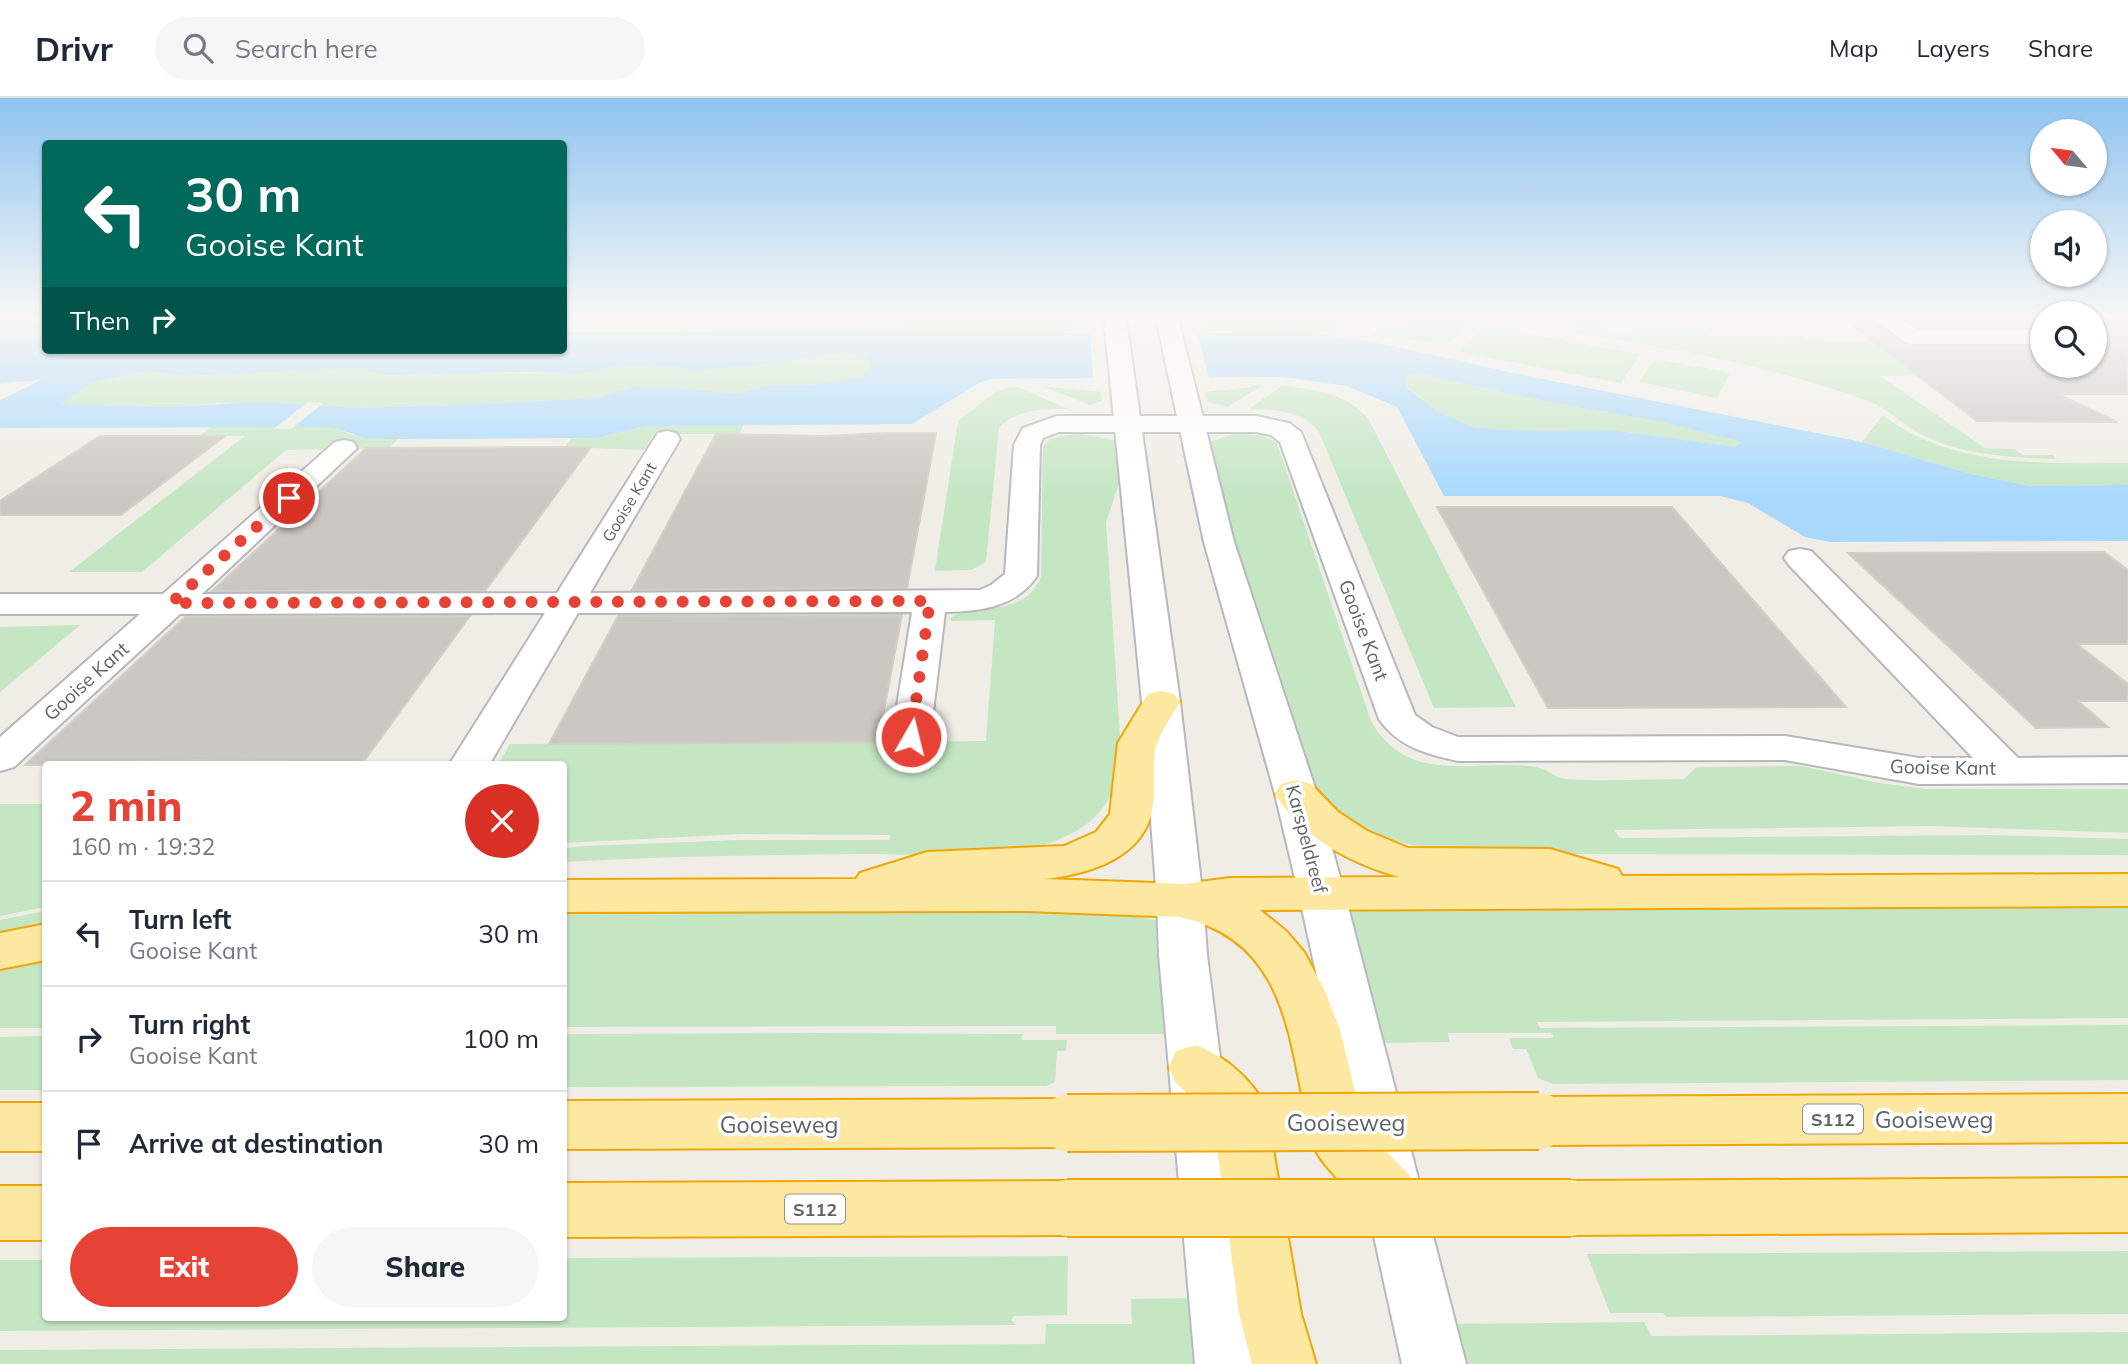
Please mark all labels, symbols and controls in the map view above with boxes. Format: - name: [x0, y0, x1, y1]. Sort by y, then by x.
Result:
- search box: [155, 17, 645, 80]
- text: Drivr: [35, 28, 113, 69]
- icon: search: [179, 29, 217, 67]
- text: Search here: [235, 32, 378, 65]
- text: Map: [1829, 33, 1878, 63]
- text: Layers: [1916, 33, 1990, 63]
- text: Share: [2028, 33, 2093, 63]
- north arrow: [2030, 119, 2107, 196]
- map controls: [2030, 119, 2107, 378]
- text: 30 m: [185, 163, 301, 224]
- icon: left: [70, 168, 161, 259]
- button: sound: [2030, 210, 2107, 287]
- text: Gooise Kant: [185, 224, 364, 264]
- icon: right: [144, 301, 182, 339]
- button: search: [2030, 301, 2107, 378]
- text: Then: [70, 304, 130, 337]
- street label: Gooise Kant: [597, 458, 661, 545]
- pin: [259, 468, 319, 528]
- icon: arrive: [270, 479, 308, 517]
- street label: Gooise Kant: [1334, 576, 1394, 684]
- street label: Gooise Kant: [39, 636, 134, 725]
- position arrow: [874, 700, 948, 774]
- street label: Gooise Kant: [1890, 754, 1997, 780]
- text: 2 min: [70, 779, 183, 832]
- street label: Karspeldreef: [1281, 782, 1333, 896]
- button: close: [465, 784, 539, 858]
- text: 160 m · 19:32: [70, 832, 215, 861]
- text: Turn left: [129, 903, 231, 936]
- icon: left: [70, 915, 108, 953]
- text: 30 m: [478, 917, 539, 950]
- text: Gooise Kant: [129, 936, 257, 965]
- text: Turn right: [129, 1008, 250, 1041]
- icon: right: [70, 1020, 108, 1058]
- text: 100 m: [463, 1022, 539, 1055]
- text: Gooise Kant: [129, 1041, 257, 1070]
- road number: S112: [1803, 1104, 1863, 1134]
- street label: Gooiseweg: [1875, 1105, 1993, 1134]
- street label: Gooiseweg: [1287, 1108, 1405, 1137]
- street label: Gooiseweg: [720, 1110, 838, 1139]
- icon: arrive: [70, 1125, 108, 1163]
- text: Arrive at destination: [129, 1127, 384, 1160]
- text: 30 m: [478, 1127, 539, 1160]
- road number: S112: [785, 1194, 845, 1224]
- button: Exit: [70, 1227, 298, 1307]
- button: Share: [312, 1227, 539, 1307]

